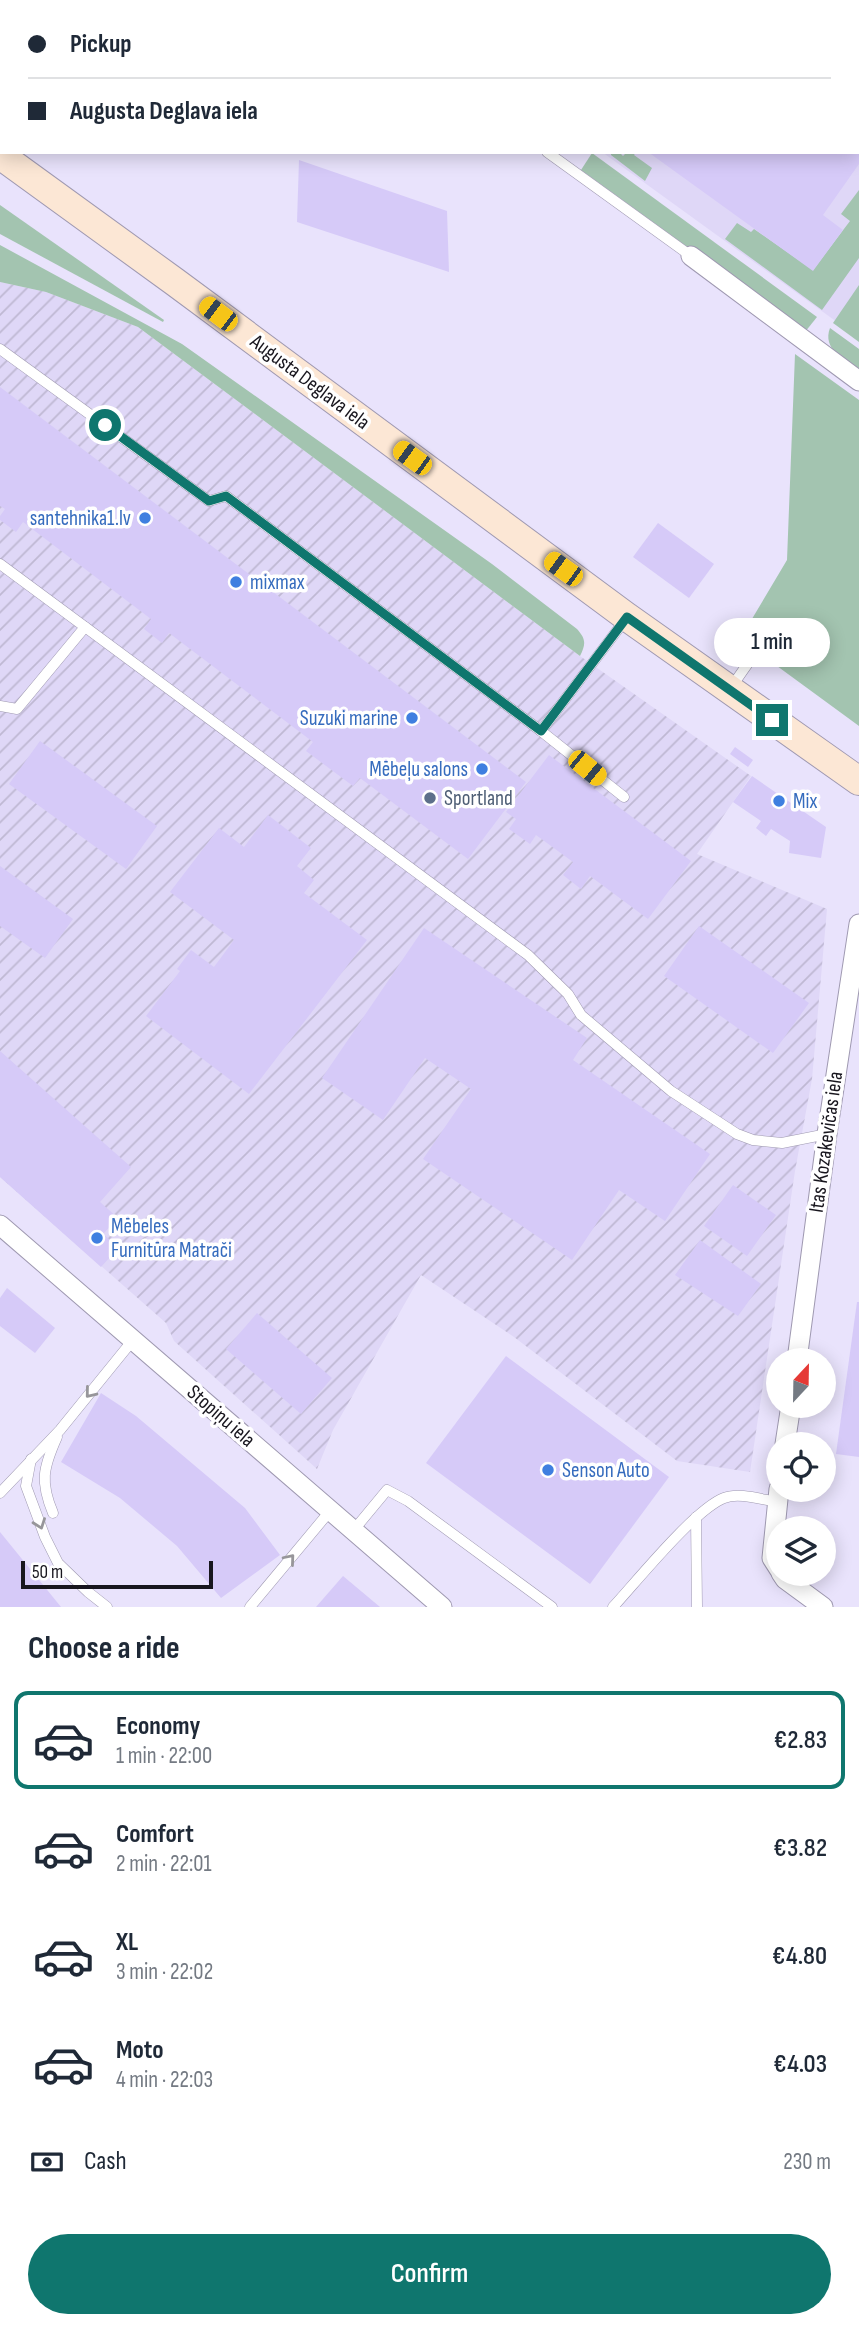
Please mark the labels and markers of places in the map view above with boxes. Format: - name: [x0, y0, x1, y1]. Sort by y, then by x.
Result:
- place label: santehnika1.lv: [30, 506, 131, 531]
- marker: santehnika1.lv: [137, 510, 153, 526]
- place label: mixmax: [250, 570, 305, 595]
- marker: mixmax: [228, 574, 244, 590]
- place label: Suzuki marine: [300, 706, 398, 731]
- marker: Suzuki marine: [404, 710, 420, 726]
- place label: Mēbeļu salons: [369, 757, 468, 782]
- marker: Mēbeļu salons: [474, 761, 490, 777]
- place label: Sportland: [444, 786, 513, 811]
- place label: Mix: [793, 789, 817, 814]
- marker: Sportland: [422, 790, 438, 806]
- marker: Mix: [771, 793, 787, 809]
- place label: Mēbeles Furnitūra Matrači: [111, 1214, 232, 1263]
- marker: Mēbeles Furnitūra Matrači: [89, 1230, 105, 1246]
- place label: Senson Auto: [562, 1458, 650, 1483]
- marker: Senson Auto: [540, 1462, 556, 1478]

